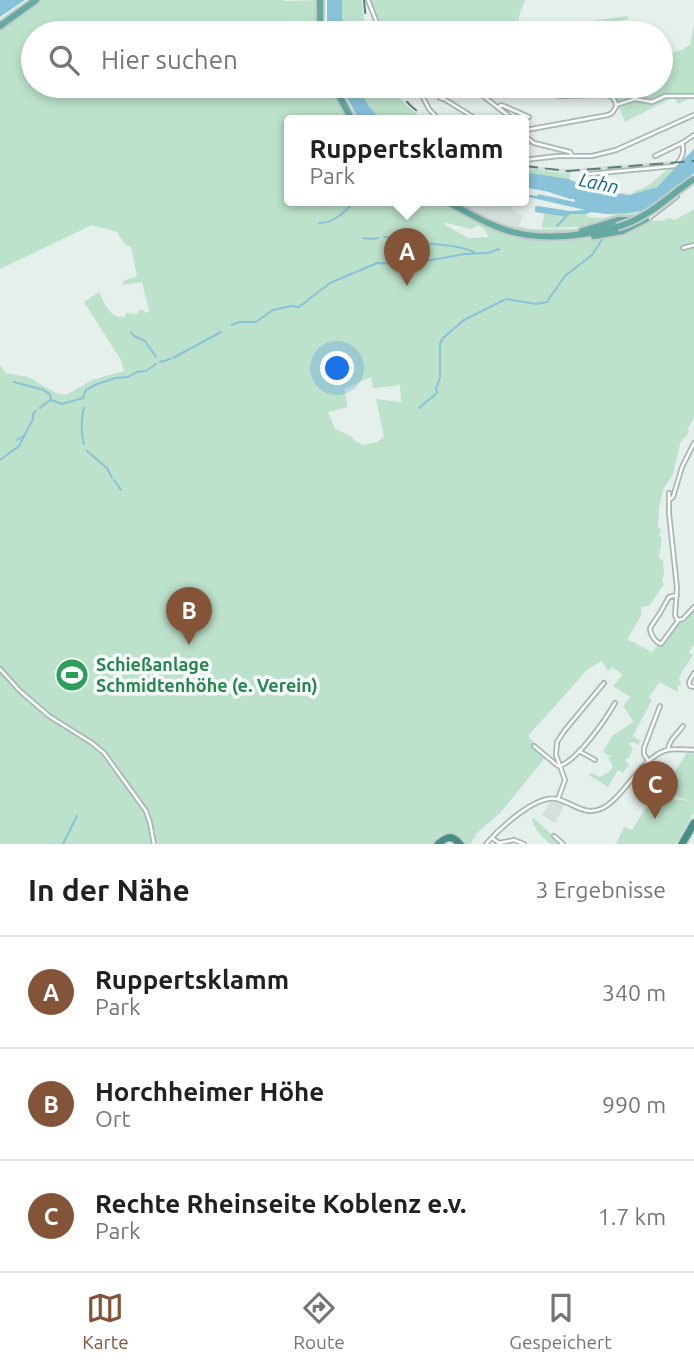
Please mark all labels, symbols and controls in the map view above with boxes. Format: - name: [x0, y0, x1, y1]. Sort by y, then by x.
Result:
- search box: [21, 21, 673, 98]
- icon: search: [45, 41, 83, 79]
- text: Hier suchen: [101, 45, 238, 74]
- popup: [284, 115, 529, 206]
- text: Ruppertsklamm: [309, 134, 504, 163]
- text: Park: [309, 163, 355, 188]
- water label: Lahn: [577, 168, 621, 198]
- pin: A: [384, 228, 430, 286]
- your location: [320, 351, 354, 385]
- pin: B: [166, 587, 212, 645]
- place label: Schießanlage Schmidtenhöhe (e. Verein): [96, 654, 318, 696]
- sports icon: Schießanlage Schmidtenhöhe (e. Verein): [53, 656, 91, 694]
- pin: C: [632, 761, 678, 819]
- text: In der Nähe: [28, 873, 190, 907]
- text: 3 Ergebnisse: [535, 877, 666, 902]
- text: Ruppertsklamm: [95, 965, 289, 994]
- text: A: [43, 980, 59, 1005]
- text: 340 m: [602, 980, 666, 1005]
- text: Park: [95, 994, 141, 1019]
- text: Horchheimer Höhe: [95, 1077, 324, 1106]
- text: B: [43, 1092, 59, 1117]
- text: 990 m: [602, 1092, 666, 1117]
- text: Ort: [95, 1106, 131, 1131]
- text: Rechte Rheinseite Koblenz e.v.: [95, 1189, 466, 1218]
- text: C: [44, 1204, 58, 1229]
- text: 1.7 km: [598, 1204, 666, 1229]
- text: Park: [95, 1218, 141, 1243]
- tab: Karte: [82, 1289, 129, 1353]
- tab: Route: [293, 1289, 345, 1353]
- tab: Gespeichert: [509, 1289, 612, 1353]

